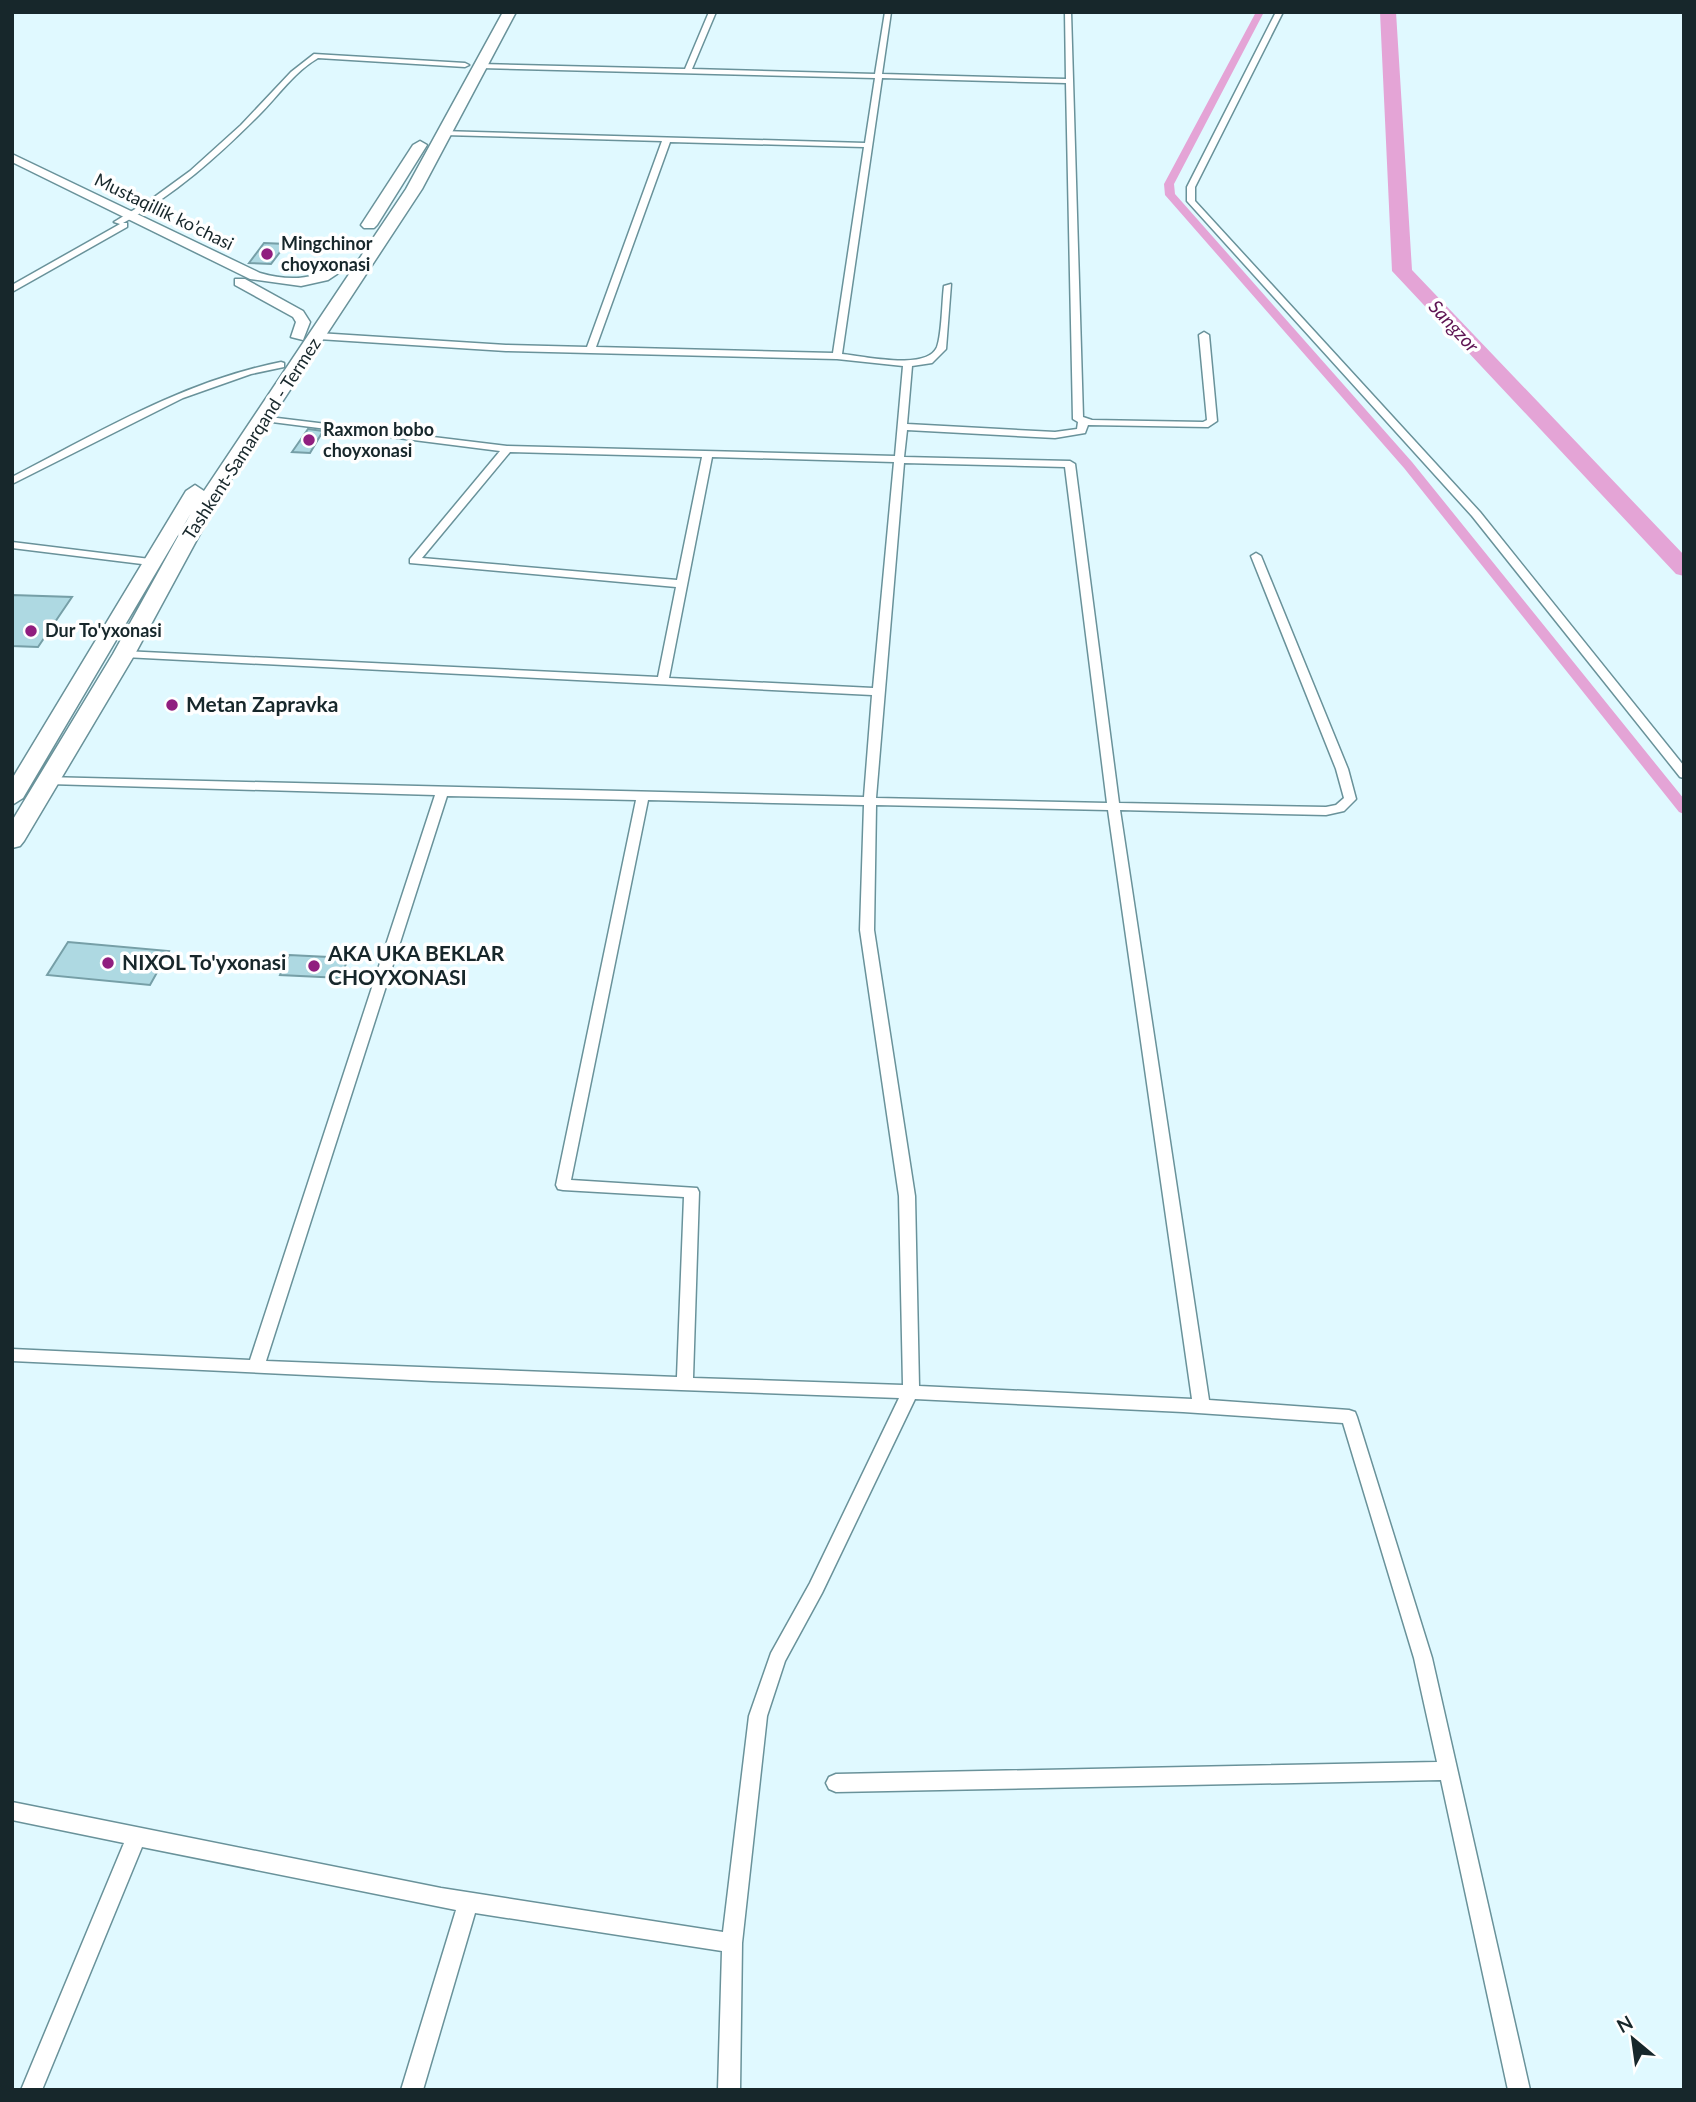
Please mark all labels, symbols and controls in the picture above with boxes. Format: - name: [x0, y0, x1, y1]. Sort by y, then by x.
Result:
- street label: Mustaqillik ko’chasi: [91, 168, 238, 254]
- place label: Mingchinor choyxonasi: [281, 232, 373, 275]
- marker: Mingchinor choyxonasi: [259, 246, 275, 262]
- water label: Sangzor: [1425, 295, 1485, 357]
- street label: Tashkent-Samarqand - Termez: [178, 333, 325, 544]
- place label: Raxmon bobo choyxonasi: [323, 418, 434, 461]
- marker: Raxmon bobo choyxonasi: [301, 432, 317, 448]
- place label: Dur To'yxonasi: [45, 619, 162, 641]
- marker: Dur To'yxonasi: [23, 623, 39, 639]
- place label: Metan Zapravka: [186, 691, 338, 716]
- marker: Metan Zapravka: [164, 697, 180, 713]
- place label: AKA UKA BEKLAR CHOYXONASI: [327, 940, 505, 989]
- place label: NIXOL To'yxonasi: [122, 949, 286, 974]
- marker: NIXOL To'yxonasi: [100, 955, 116, 971]
- marker: AKA UKA BEKLAR CHOYXONASI: [306, 958, 322, 974]
- north arrow: [1598, 2004, 1668, 2074]
- text: N: [1613, 2010, 1636, 2037]

